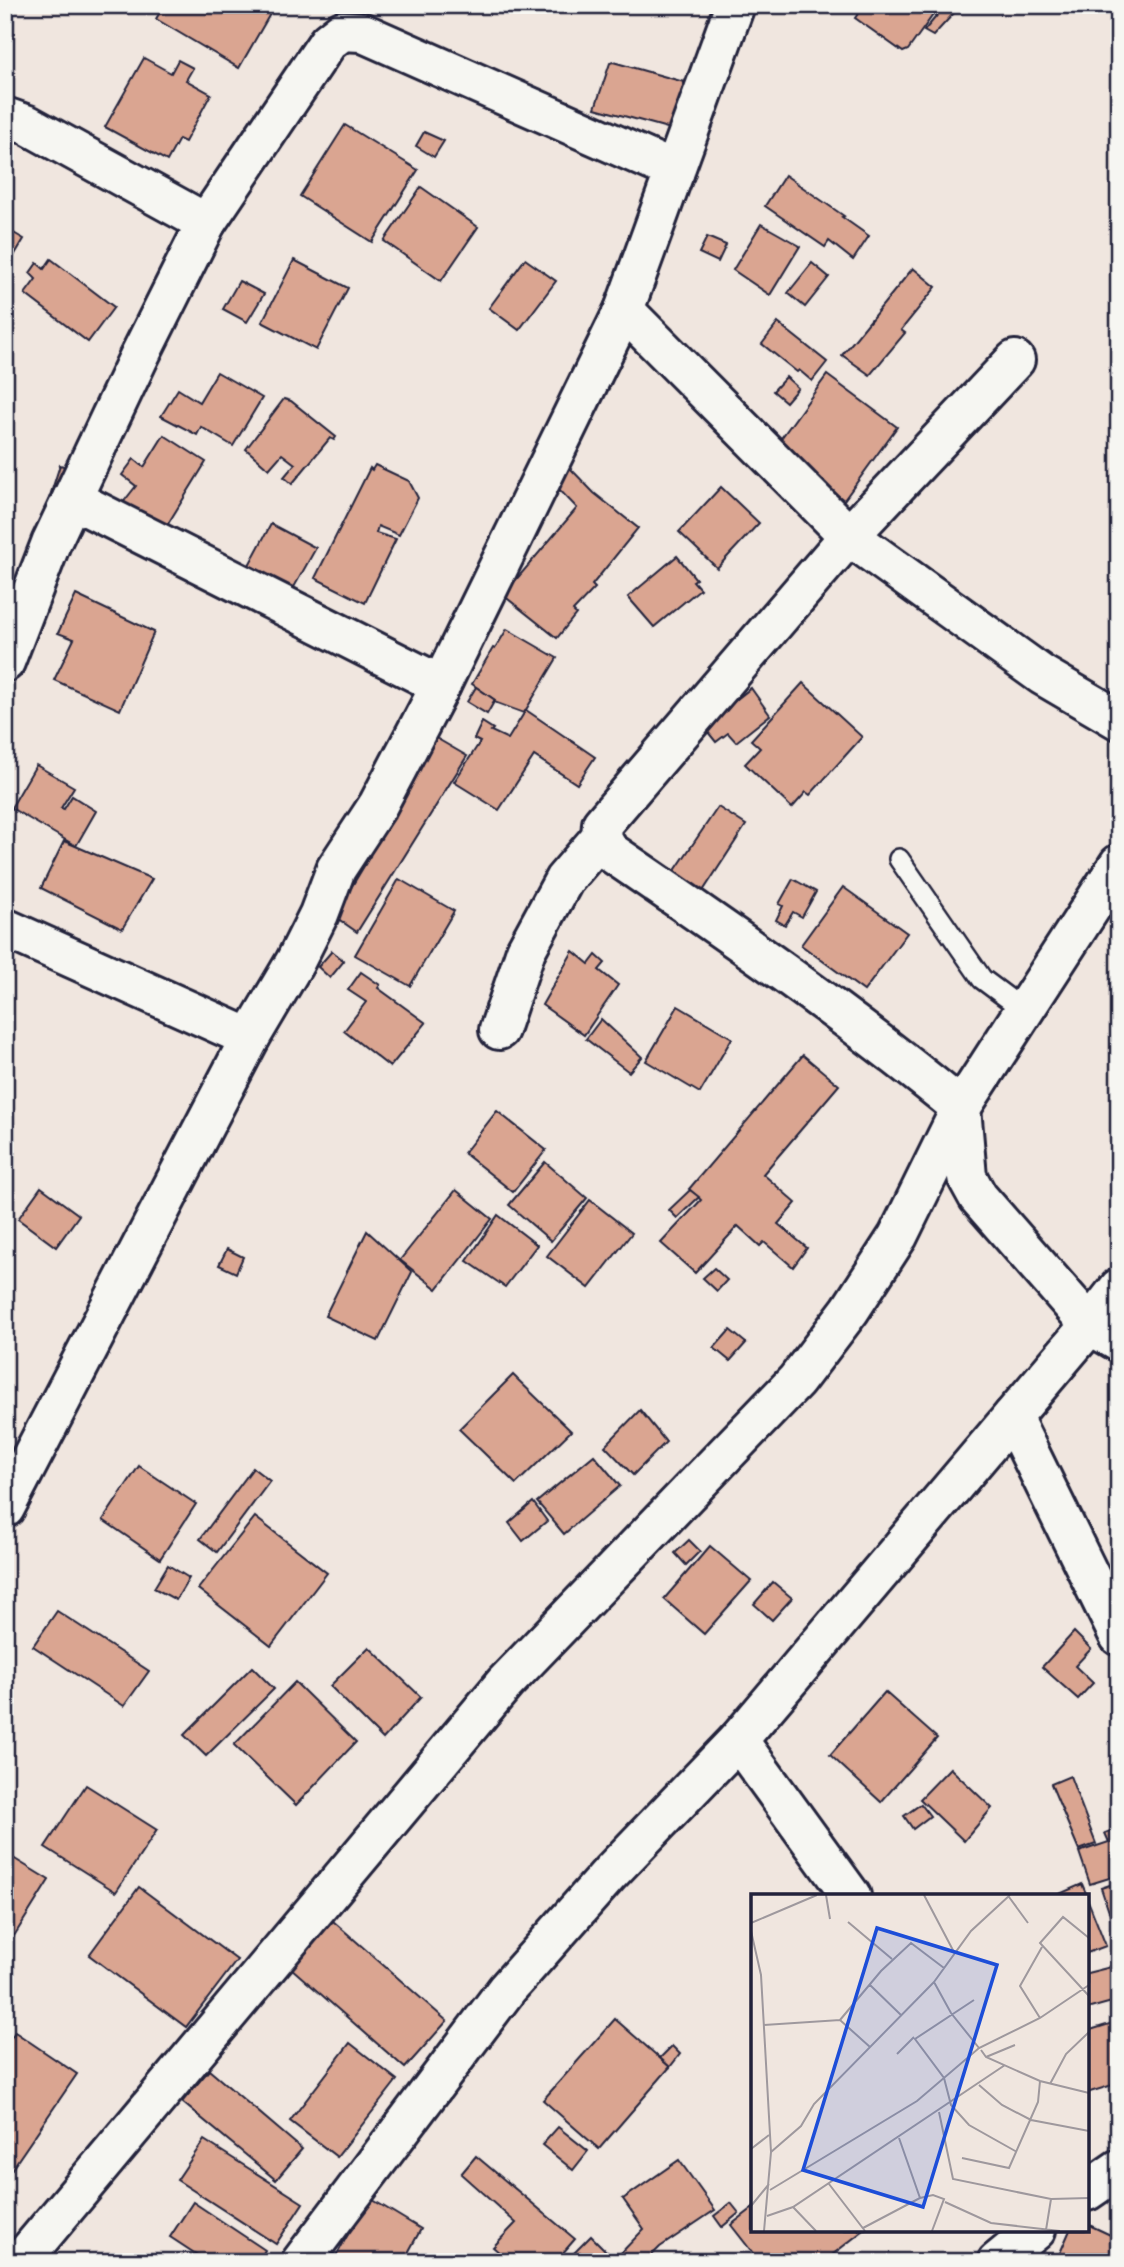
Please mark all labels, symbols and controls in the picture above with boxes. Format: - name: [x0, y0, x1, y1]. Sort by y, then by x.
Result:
- inset map: [751, 1894, 1089, 2232]

